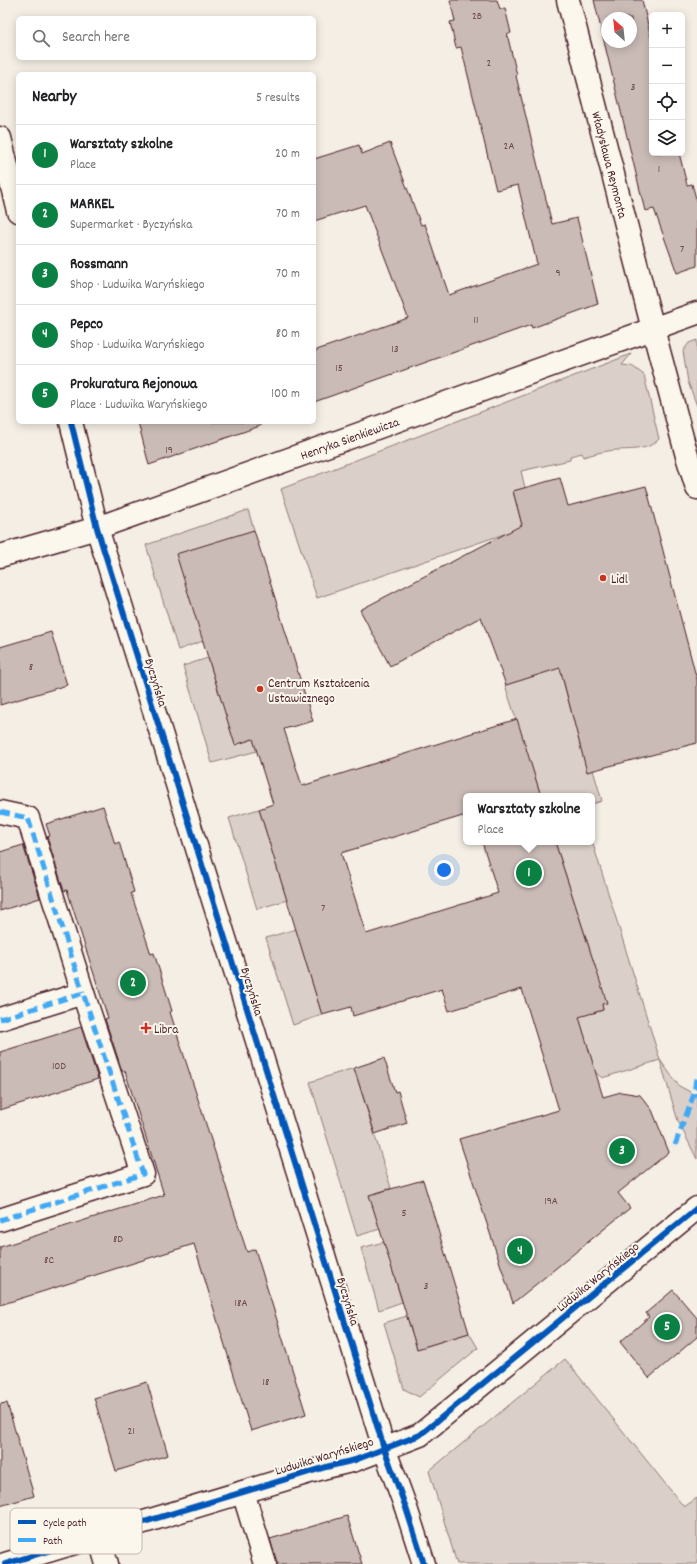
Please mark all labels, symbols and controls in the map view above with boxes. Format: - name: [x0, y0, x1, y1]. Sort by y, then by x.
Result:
- house number: 2B: [472, 9, 482, 25]
- north arrow: [601, 12, 637, 48]
- map controls: [649, 12, 685, 156]
- button: +: [649, 12, 685, 48]
- search box: [16, 16, 316, 60]
- icon: search: [30, 27, 52, 49]
- text: Search here: [62, 27, 130, 49]
- button: −: [649, 48, 685, 84]
- house number: 2: [487, 56, 492, 72]
- house number: 3: [631, 80, 636, 96]
- button: locate: [649, 84, 685, 120]
- text: Nearby: [32, 86, 76, 110]
- text: 5 results: [256, 89, 300, 108]
- street label: Władysława Reymonta: [585, 110, 631, 222]
- button: layers: [649, 120, 685, 156]
- text: Warsztaty szkolne: [70, 134, 173, 156]
- house number: 2A: [504, 139, 514, 155]
- text: 1: [44, 145, 46, 164]
- text: 20 m: [275, 145, 300, 164]
- text: Place: [70, 156, 96, 175]
- house number: 1: [658, 162, 660, 178]
- text: MARKEL: [70, 194, 114, 216]
- text: 2: [42, 205, 48, 224]
- text: 70 m: [276, 205, 300, 224]
- text: Supermarket · Byczyńska: [70, 216, 192, 235]
- house number: 7: [680, 242, 684, 258]
- text: Rossmann: [70, 254, 128, 276]
- text: 3: [42, 265, 48, 284]
- text: 70 m: [276, 265, 300, 284]
- house number: 9: [555, 266, 561, 282]
- text: Shop · Ludwika Waryńskiego: [70, 276, 205, 295]
- house number: 11: [474, 313, 478, 329]
- text: Pepco: [70, 314, 103, 336]
- text: 4: [42, 325, 48, 344]
- text: 80 m: [276, 325, 300, 344]
- text: Shop · Ludwika Waryńskiego: [70, 336, 205, 355]
- house number: 13: [391, 342, 399, 358]
- house number: 15: [335, 361, 343, 377]
- text: Prokuratura Rejonowa: [70, 374, 197, 396]
- text: 5: [42, 385, 48, 404]
- text: 100 m: [271, 385, 300, 404]
- text: Place · Ludwika Waryńskiego: [70, 396, 207, 415]
- street label: Henryka Sienkiewicza: [298, 413, 403, 466]
- house number: 19: [165, 443, 173, 459]
- place label: Lidl: [611, 571, 628, 590]
- marker: Lidl: [598, 573, 608, 583]
- street label: Byczyńska: [138, 656, 171, 710]
- house number: 8: [29, 660, 33, 676]
- place label: Centrum Kształcenia Ustawicznego: [268, 675, 370, 709]
- marker: Centrum Kształcenia Ustawicznego: [255, 684, 265, 694]
- popup: [463, 793, 595, 845]
- text: Warsztaty szkolne: [478, 799, 580, 821]
- text: Place: [478, 821, 504, 840]
- pin: 1: [516, 858, 542, 888]
- your location: [434, 860, 454, 880]
- house number: 7: [321, 901, 325, 917]
- street label: Byczyńska: [234, 965, 267, 1019]
- pin: 2: [120, 968, 146, 998]
- place label: Libra: [154, 1021, 179, 1040]
- marker: Libra: [141, 1023, 151, 1033]
- house number: 10D: [52, 1059, 66, 1075]
- pin: 3: [609, 1136, 635, 1166]
- house number: 19A: [544, 1194, 558, 1210]
- house number: 5: [401, 1206, 407, 1222]
- house number: 8D: [113, 1232, 123, 1248]
- pin: 4: [507, 1236, 533, 1266]
- street label: Ludwika Waryńskiego: [553, 1238, 644, 1317]
- house number: 8C: [44, 1253, 54, 1269]
- street label: Byczyńska: [330, 1275, 363, 1329]
- house number: 3: [424, 1279, 429, 1295]
- house number: 18A: [235, 1296, 247, 1312]
- pin: 5: [654, 1312, 680, 1342]
- house number: 18: [263, 1375, 269, 1391]
- house number: 21: [127, 1424, 135, 1440]
- street label: Ludwika Waryńskiego: [273, 1433, 377, 1481]
- legend: [10, 1508, 142, 1554]
- text: Cycle path: [43, 1516, 87, 1532]
- text: Path: [43, 1534, 62, 1550]

